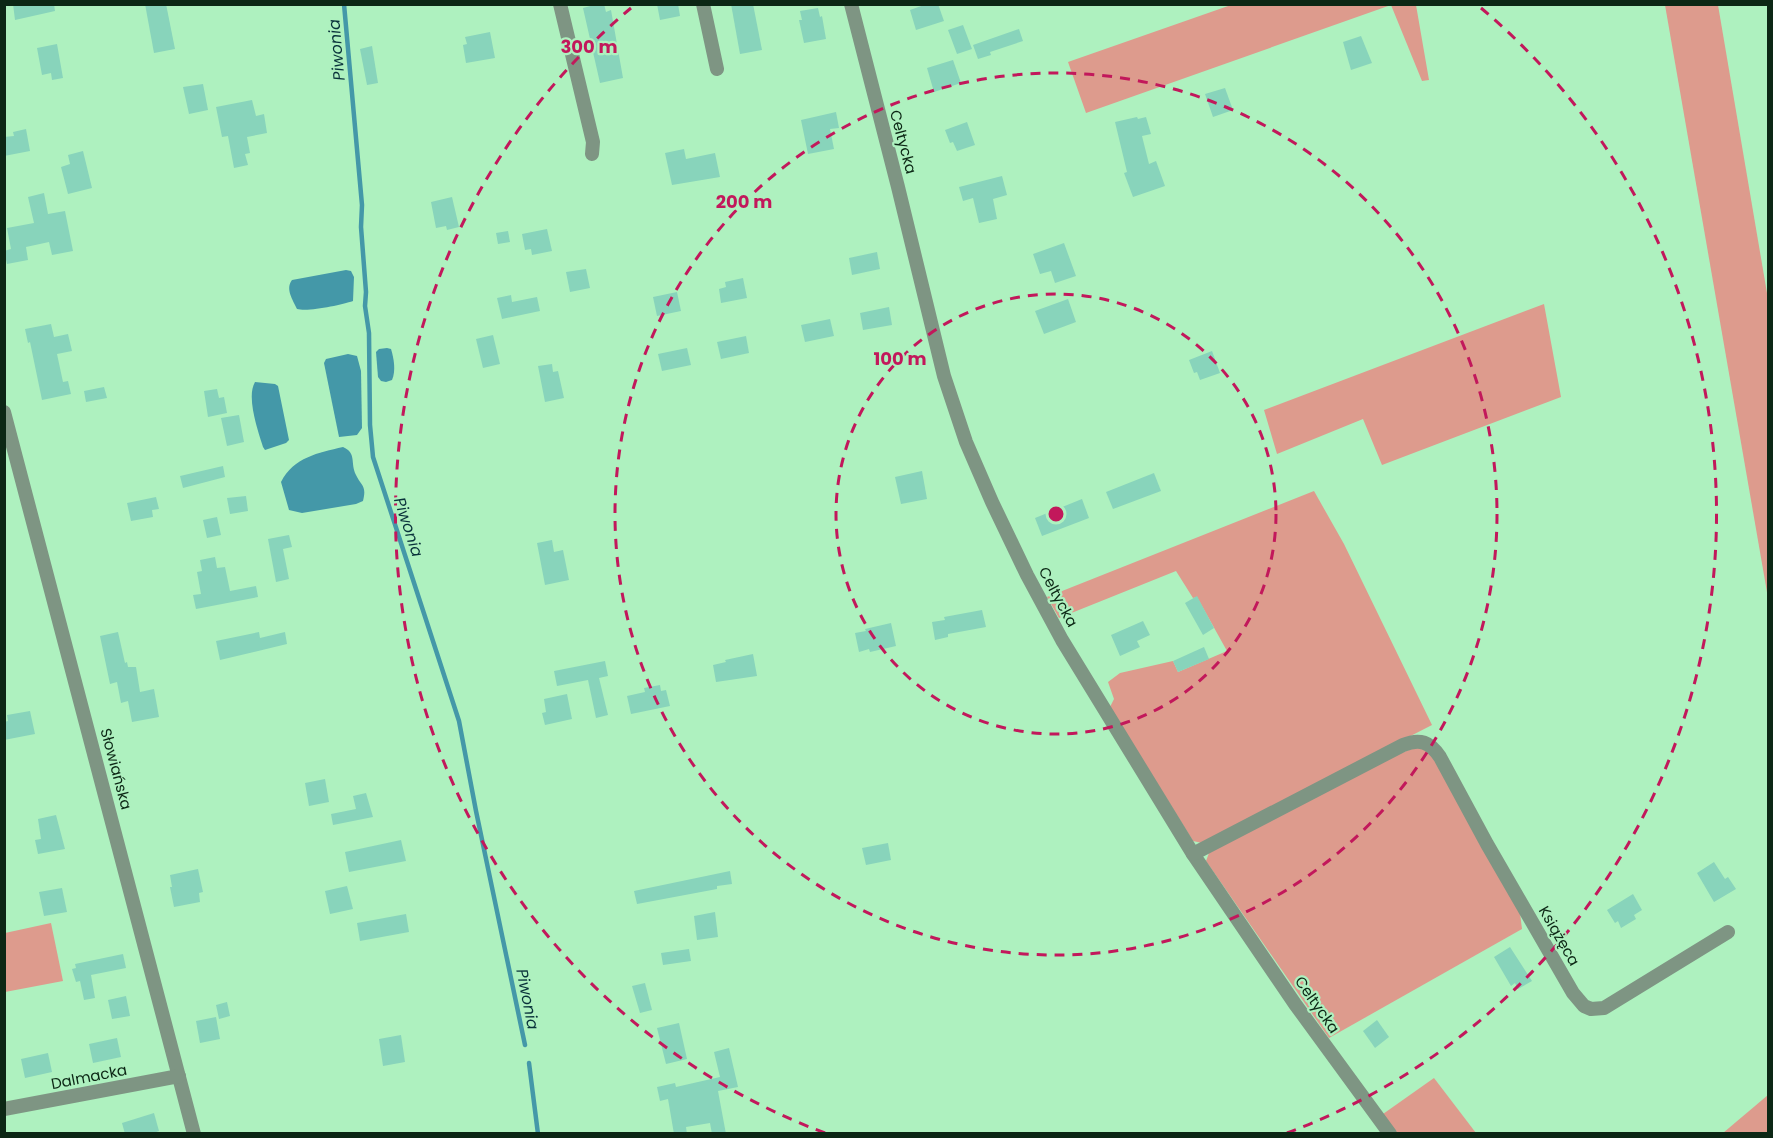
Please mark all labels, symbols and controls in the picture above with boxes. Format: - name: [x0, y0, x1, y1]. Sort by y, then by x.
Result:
- water label: Piwonia: [322, 18, 351, 82]
- text: 300 m: [560, 34, 618, 59]
- street label: Celtycka: [885, 108, 922, 176]
- text: 200 m: [716, 189, 772, 214]
- text: 100 m: [873, 346, 927, 371]
- water label: Piwonia: [388, 494, 429, 560]
- centre of rings: [1046, 504, 1066, 524]
- street label: Celtycka: [1034, 563, 1083, 631]
- street label: Słowiańska: [96, 726, 137, 812]
- street label: Książęca: [1534, 902, 1585, 970]
- water label: Piwonia: [510, 967, 545, 1032]
- street label: Celtycka: [1290, 972, 1345, 1038]
- street label: Dalmacka: [49, 1059, 129, 1094]

